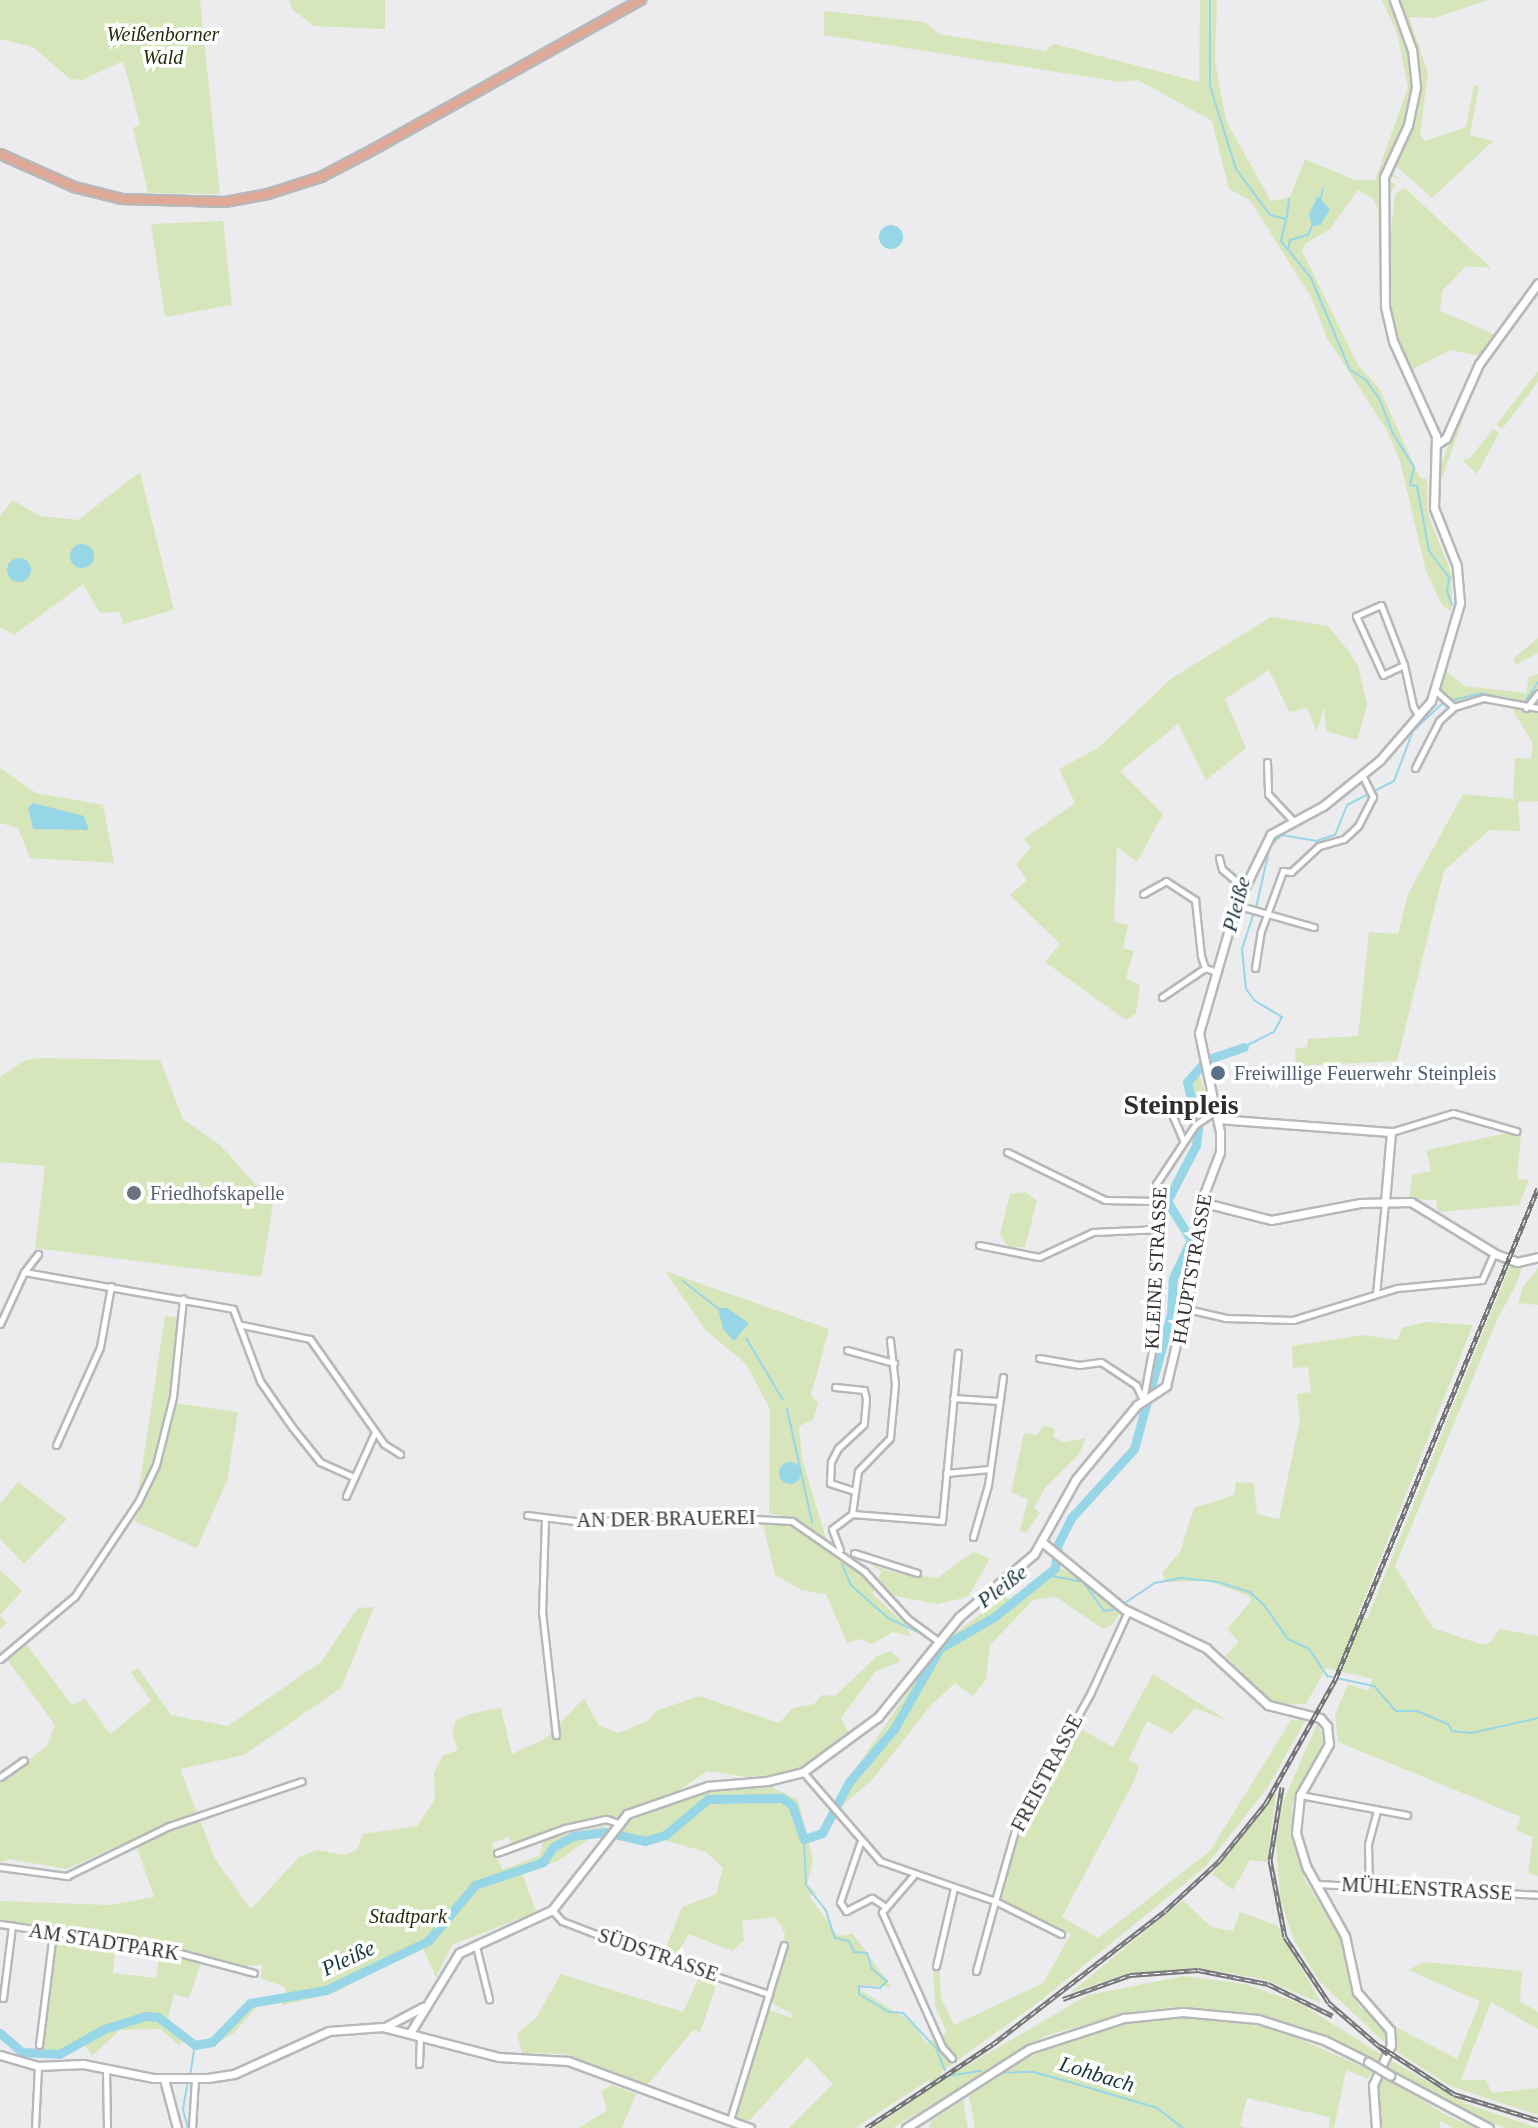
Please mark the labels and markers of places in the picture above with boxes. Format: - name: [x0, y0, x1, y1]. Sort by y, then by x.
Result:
- place label: Freiwillige Feuerwehr Steinpleis: [1234, 1061, 1496, 1085]
- marker: Freiwillige Feuerwehr Steinpleis: [1209, 1064, 1227, 1082]
- place label: Friedhofskapelle: [150, 1181, 284, 1205]
- marker: Friedhofskapelle: [125, 1184, 143, 1202]

